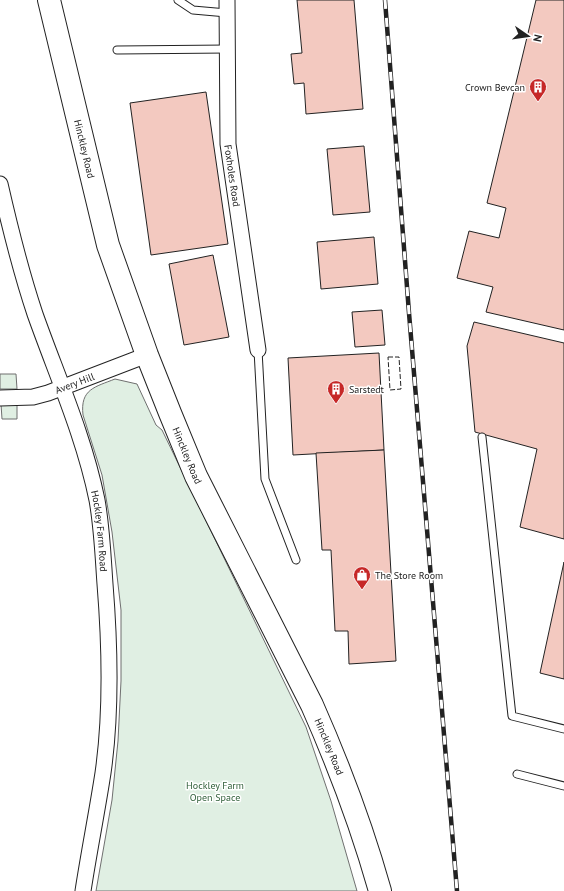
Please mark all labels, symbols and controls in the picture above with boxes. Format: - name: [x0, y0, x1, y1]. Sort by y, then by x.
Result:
- north arrow: [508, 16, 548, 56]
- text: N: [530, 33, 545, 43]
- building icon: Crown Bevcan: [528, 77, 548, 102]
- place label: Crown Bevcan: [465, 81, 525, 94]
- street label: Hinckley Road: [71, 118, 98, 180]
- street label: Foxholes Road: [222, 144, 244, 207]
- street label: Avery Hill: [53, 369, 96, 396]
- building icon: Sarstedt: [326, 379, 346, 404]
- place label: Sarstedt: [349, 383, 385, 396]
- street label: Hinckley Road: [170, 425, 205, 486]
- street label: Hockley Farm Road: [89, 489, 111, 572]
- shop icon: The Store Room: [352, 565, 372, 590]
- place label: The Store Room: [375, 569, 443, 582]
- street label: Hinckley Road: [312, 716, 347, 777]
- park label: Hockley Farm Open Space: [186, 779, 244, 804]

